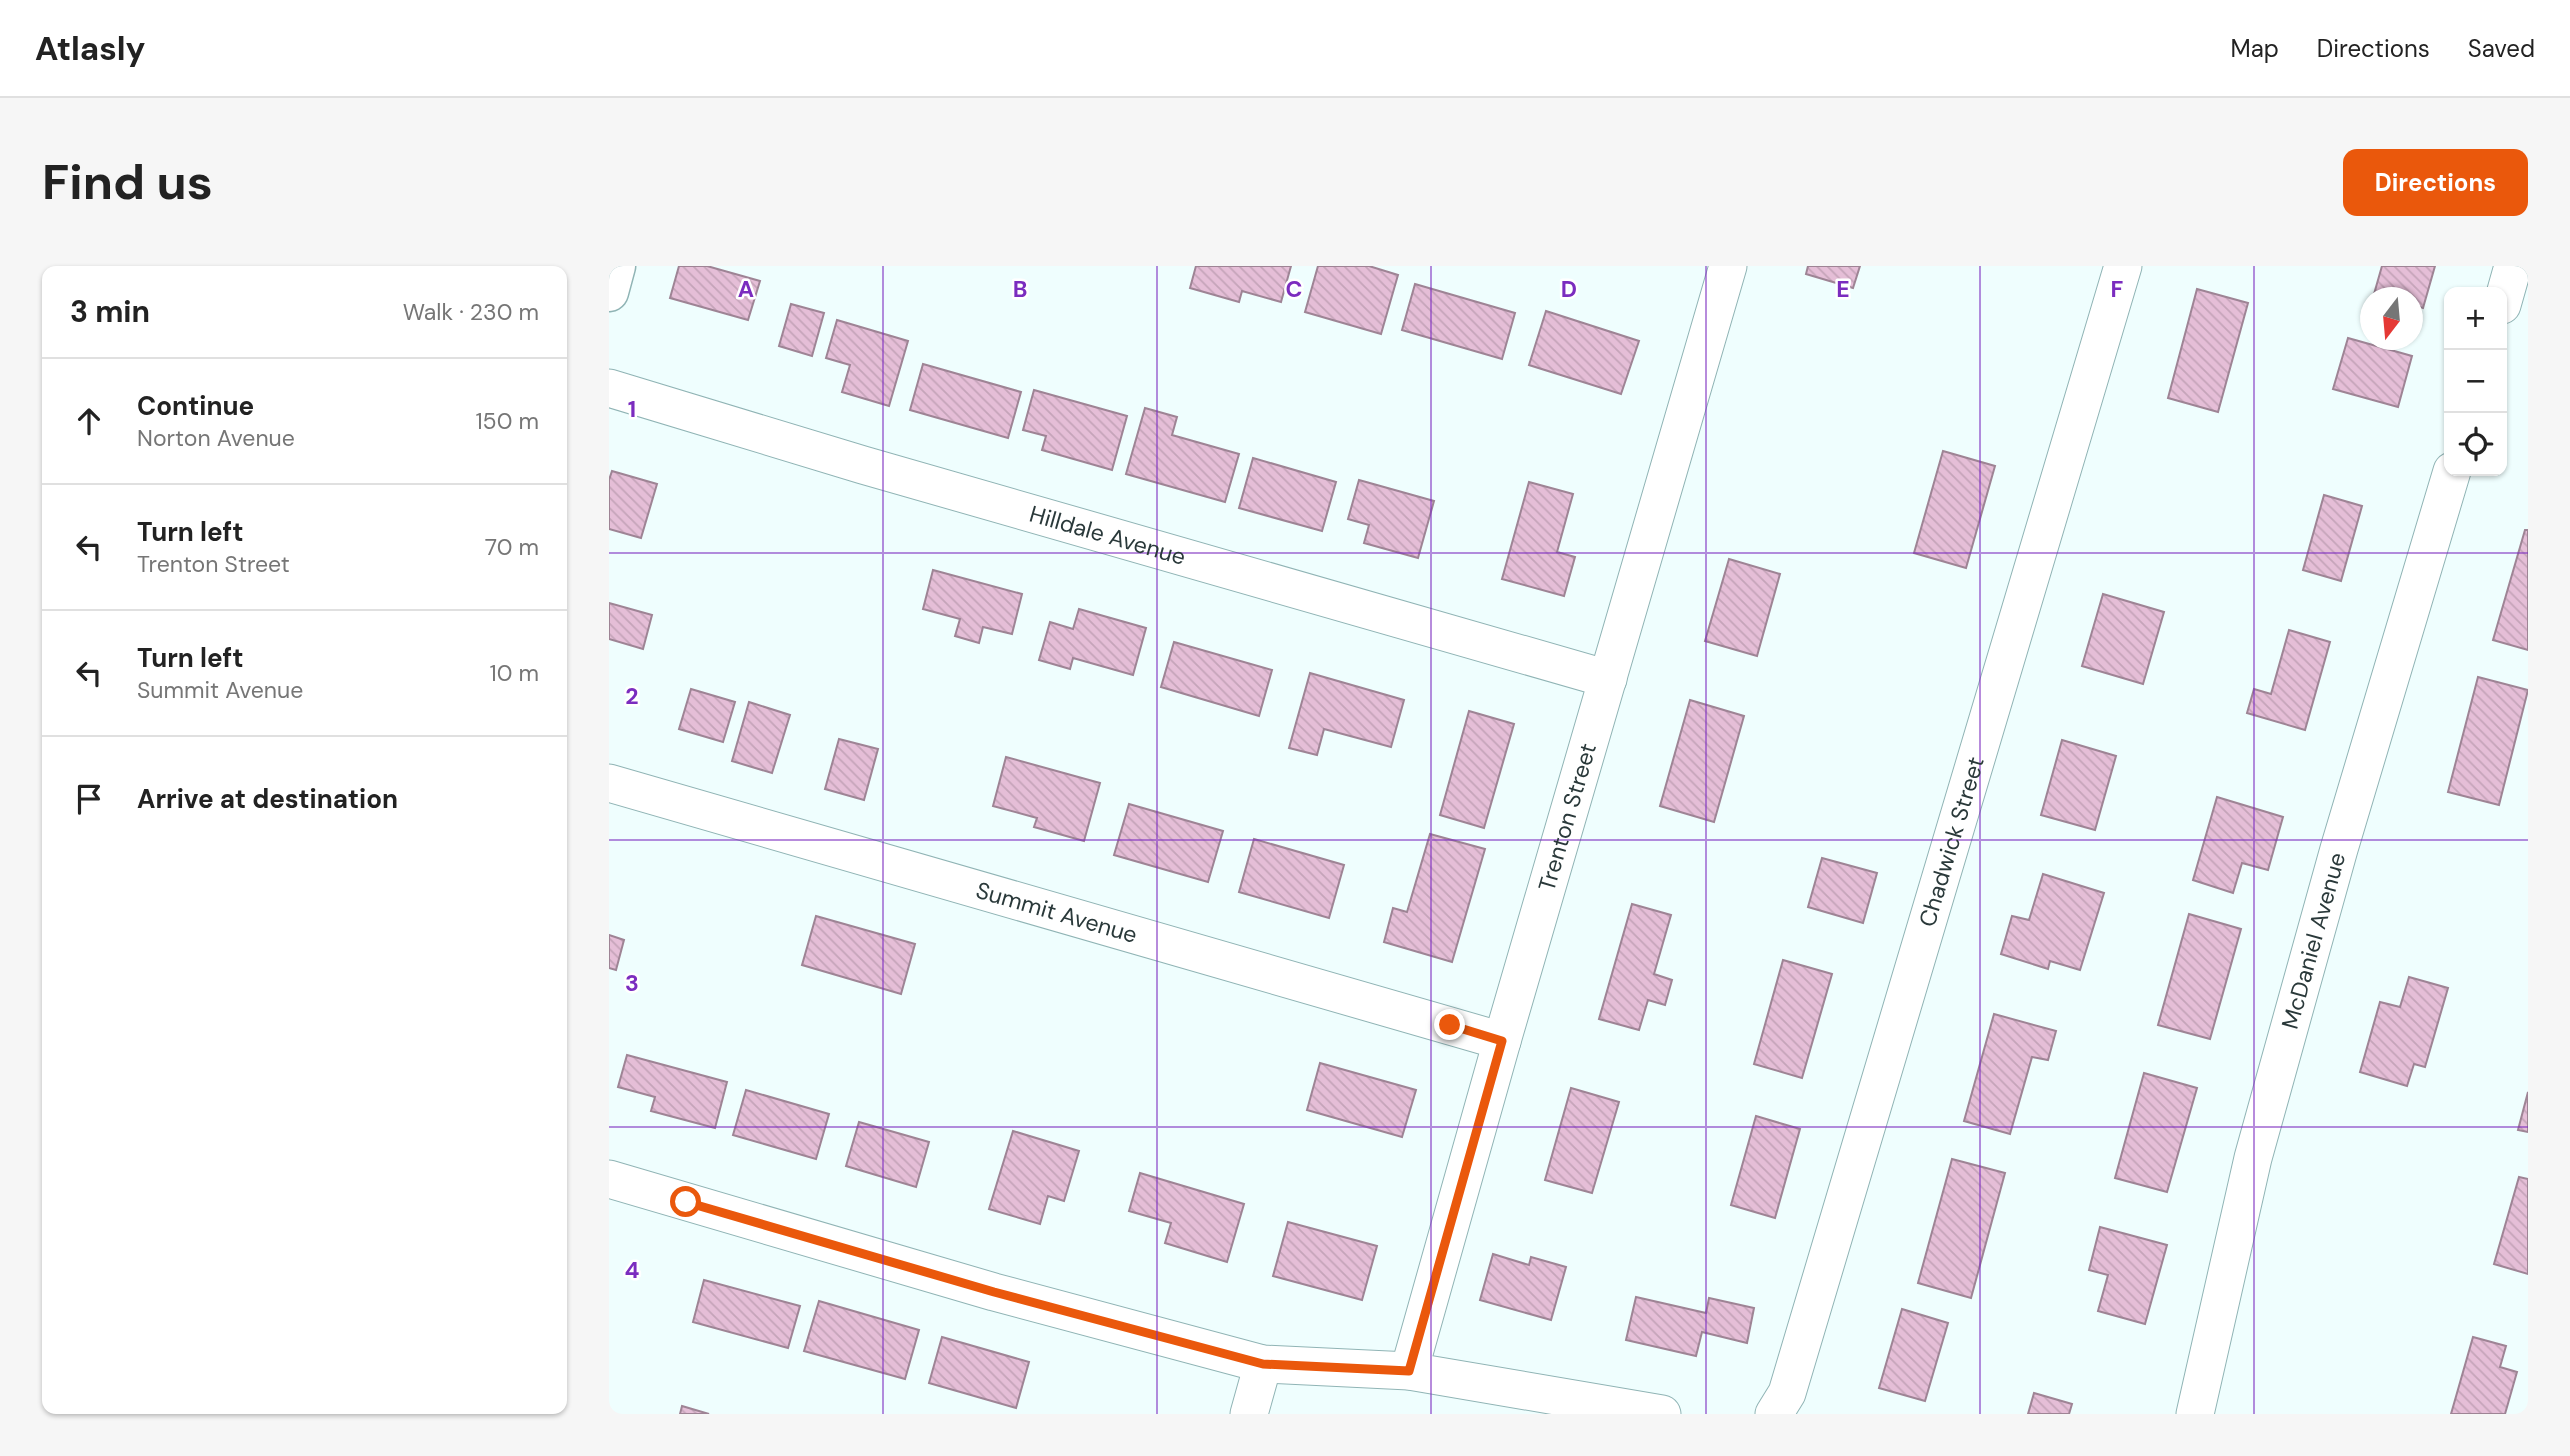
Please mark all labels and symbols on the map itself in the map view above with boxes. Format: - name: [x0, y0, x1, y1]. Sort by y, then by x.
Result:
- text: A: [738, 274, 754, 304]
- text: B: [1013, 274, 1027, 304]
- text: C: [1286, 274, 1302, 304]
- text: D: [1561, 274, 1577, 304]
- text: E: [1836, 274, 1850, 304]
- text: F: [2111, 274, 2124, 304]
- north arrow: [2360, 287, 2423, 350]
- text: 1: [628, 394, 636, 424]
- street label: Hilldale Avenue: [1026, 499, 1189, 572]
- text: 2: [625, 681, 639, 711]
- street label: Trenton Street: [1531, 740, 1603, 895]
- street label: Chadwick Street: [1912, 753, 1991, 930]
- street label: McDaniel Avenue: [2275, 849, 2352, 1032]
- street label: Summit Avenue: [973, 875, 1141, 950]
- text: 3: [625, 968, 639, 998]
- route end: [1434, 1009, 1465, 1040]
- route start: [670, 1186, 701, 1217]
- text: 4: [625, 1255, 640, 1285]

